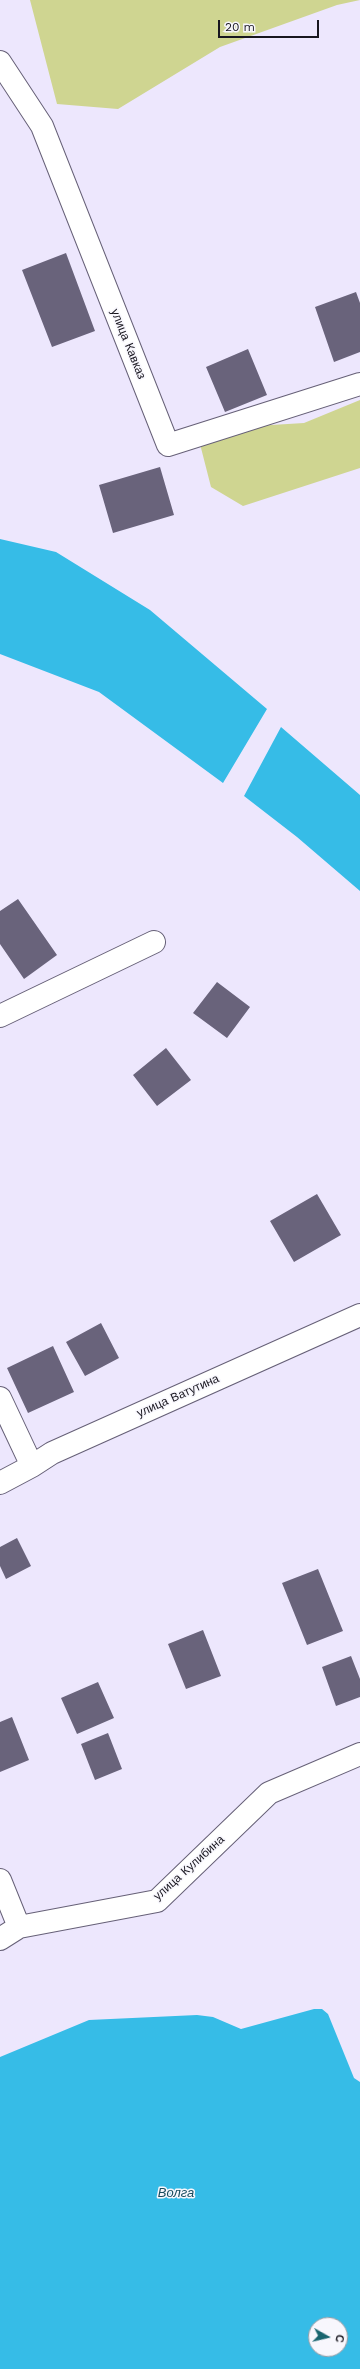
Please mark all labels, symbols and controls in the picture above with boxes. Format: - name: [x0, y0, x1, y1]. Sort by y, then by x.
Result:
- scale bar: [220, 12, 321, 38]
- text: 20 m: [225, 20, 255, 34]
- street label: улица Кавказ: [107, 307, 149, 381]
- street label: улица Ватутина: [135, 1371, 221, 1421]
- street label: улица Кулибина: [151, 1832, 227, 1904]
- water label: Волга: [158, 2185, 194, 2201]
- north arrow: [308, 2317, 348, 2357]
- text: С: [332, 2334, 346, 2343]

